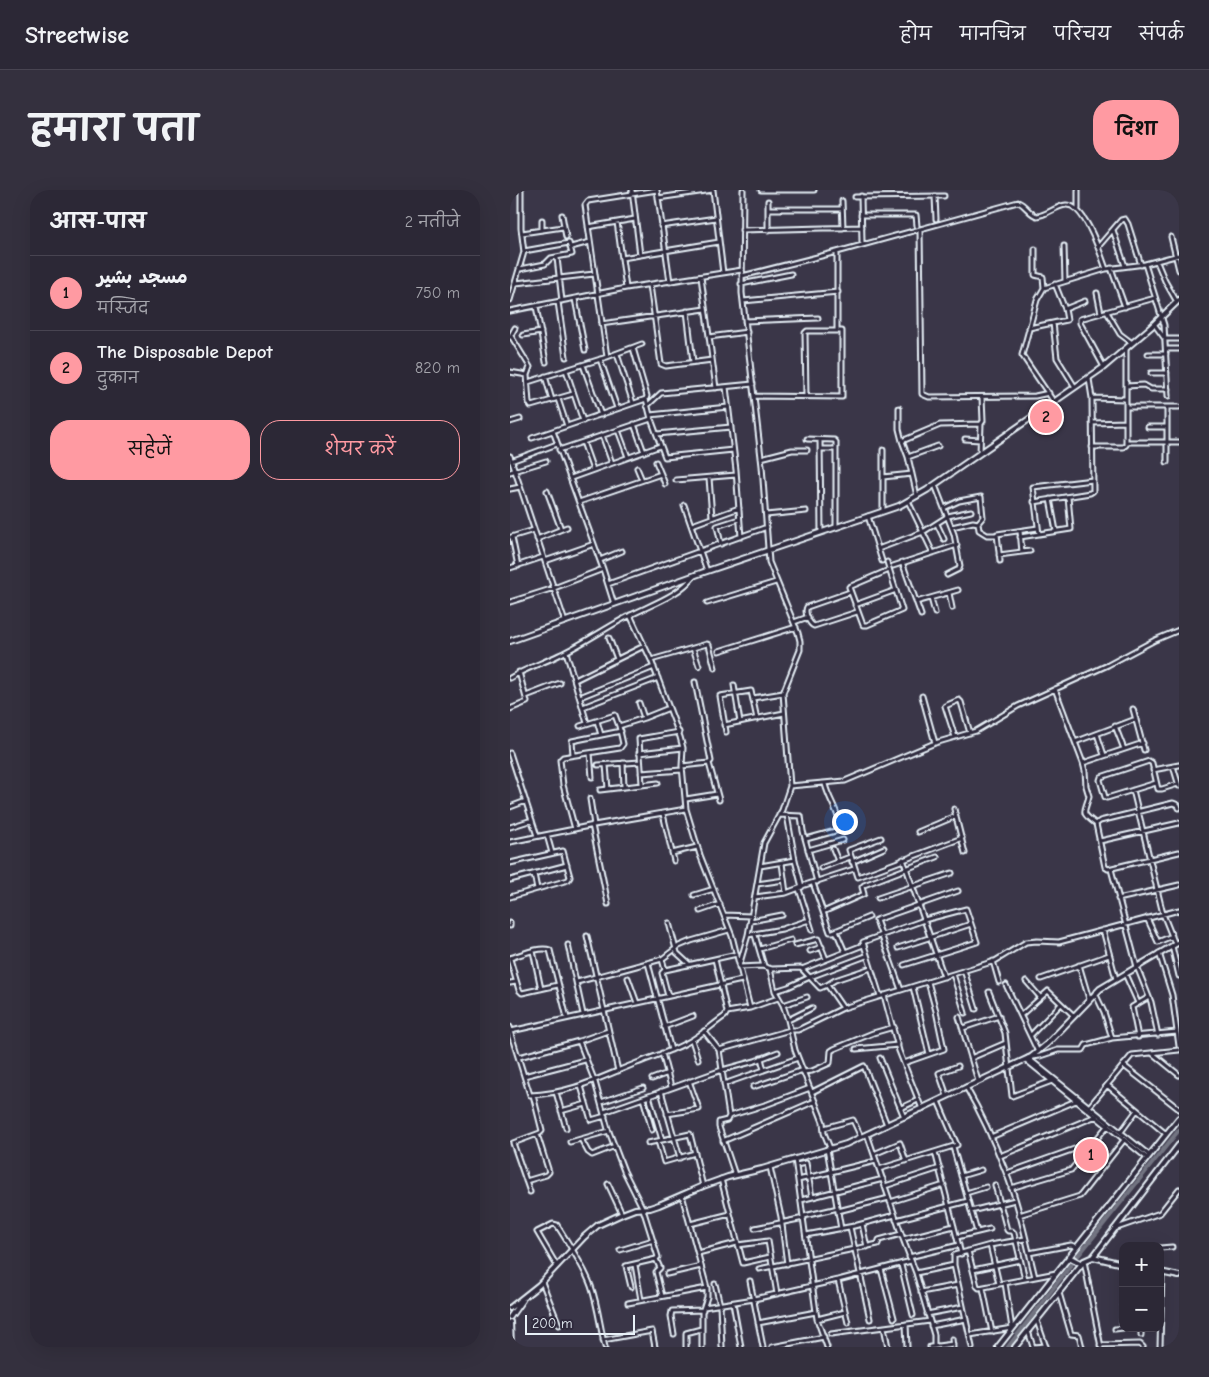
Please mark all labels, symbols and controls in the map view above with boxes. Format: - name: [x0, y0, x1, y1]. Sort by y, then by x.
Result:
- text: Streetwise: [25, 21, 129, 49]
- text: होम: [900, 24, 932, 45]
- text: मानचित्र: [960, 24, 1026, 45]
- text: परिचय: [1054, 24, 1111, 45]
- text: संपर्क: [1139, 24, 1184, 45]
- button: दिशा: [1093, 100, 1179, 160]
- text: हमारा पता: [30, 108, 198, 149]
- text: आस-पास: [50, 209, 146, 233]
- text: 2 नतीजे: [405, 213, 460, 231]
- text: مسجد بشیر: [97, 266, 188, 288]
- text: 1: [63, 284, 69, 302]
- text: 750 m: [415, 284, 460, 302]
- text: मस्जिद: [97, 299, 149, 317]
- text: The Disposable Depot: [97, 341, 273, 363]
- text: 2: [62, 359, 70, 377]
- text: 820 m: [415, 359, 460, 377]
- text: दुकान: [97, 369, 139, 387]
- pin: 2: [1030, 398, 1062, 436]
- button: सहेजें: [50, 420, 250, 480]
- button: शेयर करें: [260, 420, 460, 480]
- your location: [832, 809, 858, 835]
- pin: 1: [1075, 1136, 1107, 1174]
- map controls: [1119, 1242, 1164, 1332]
- button: +: [1119, 1242, 1164, 1287]
- button: −: [1119, 1287, 1164, 1332]
- scale bar: [525, 1312, 635, 1335]
- text: 200 m: [532, 1315, 573, 1332]

